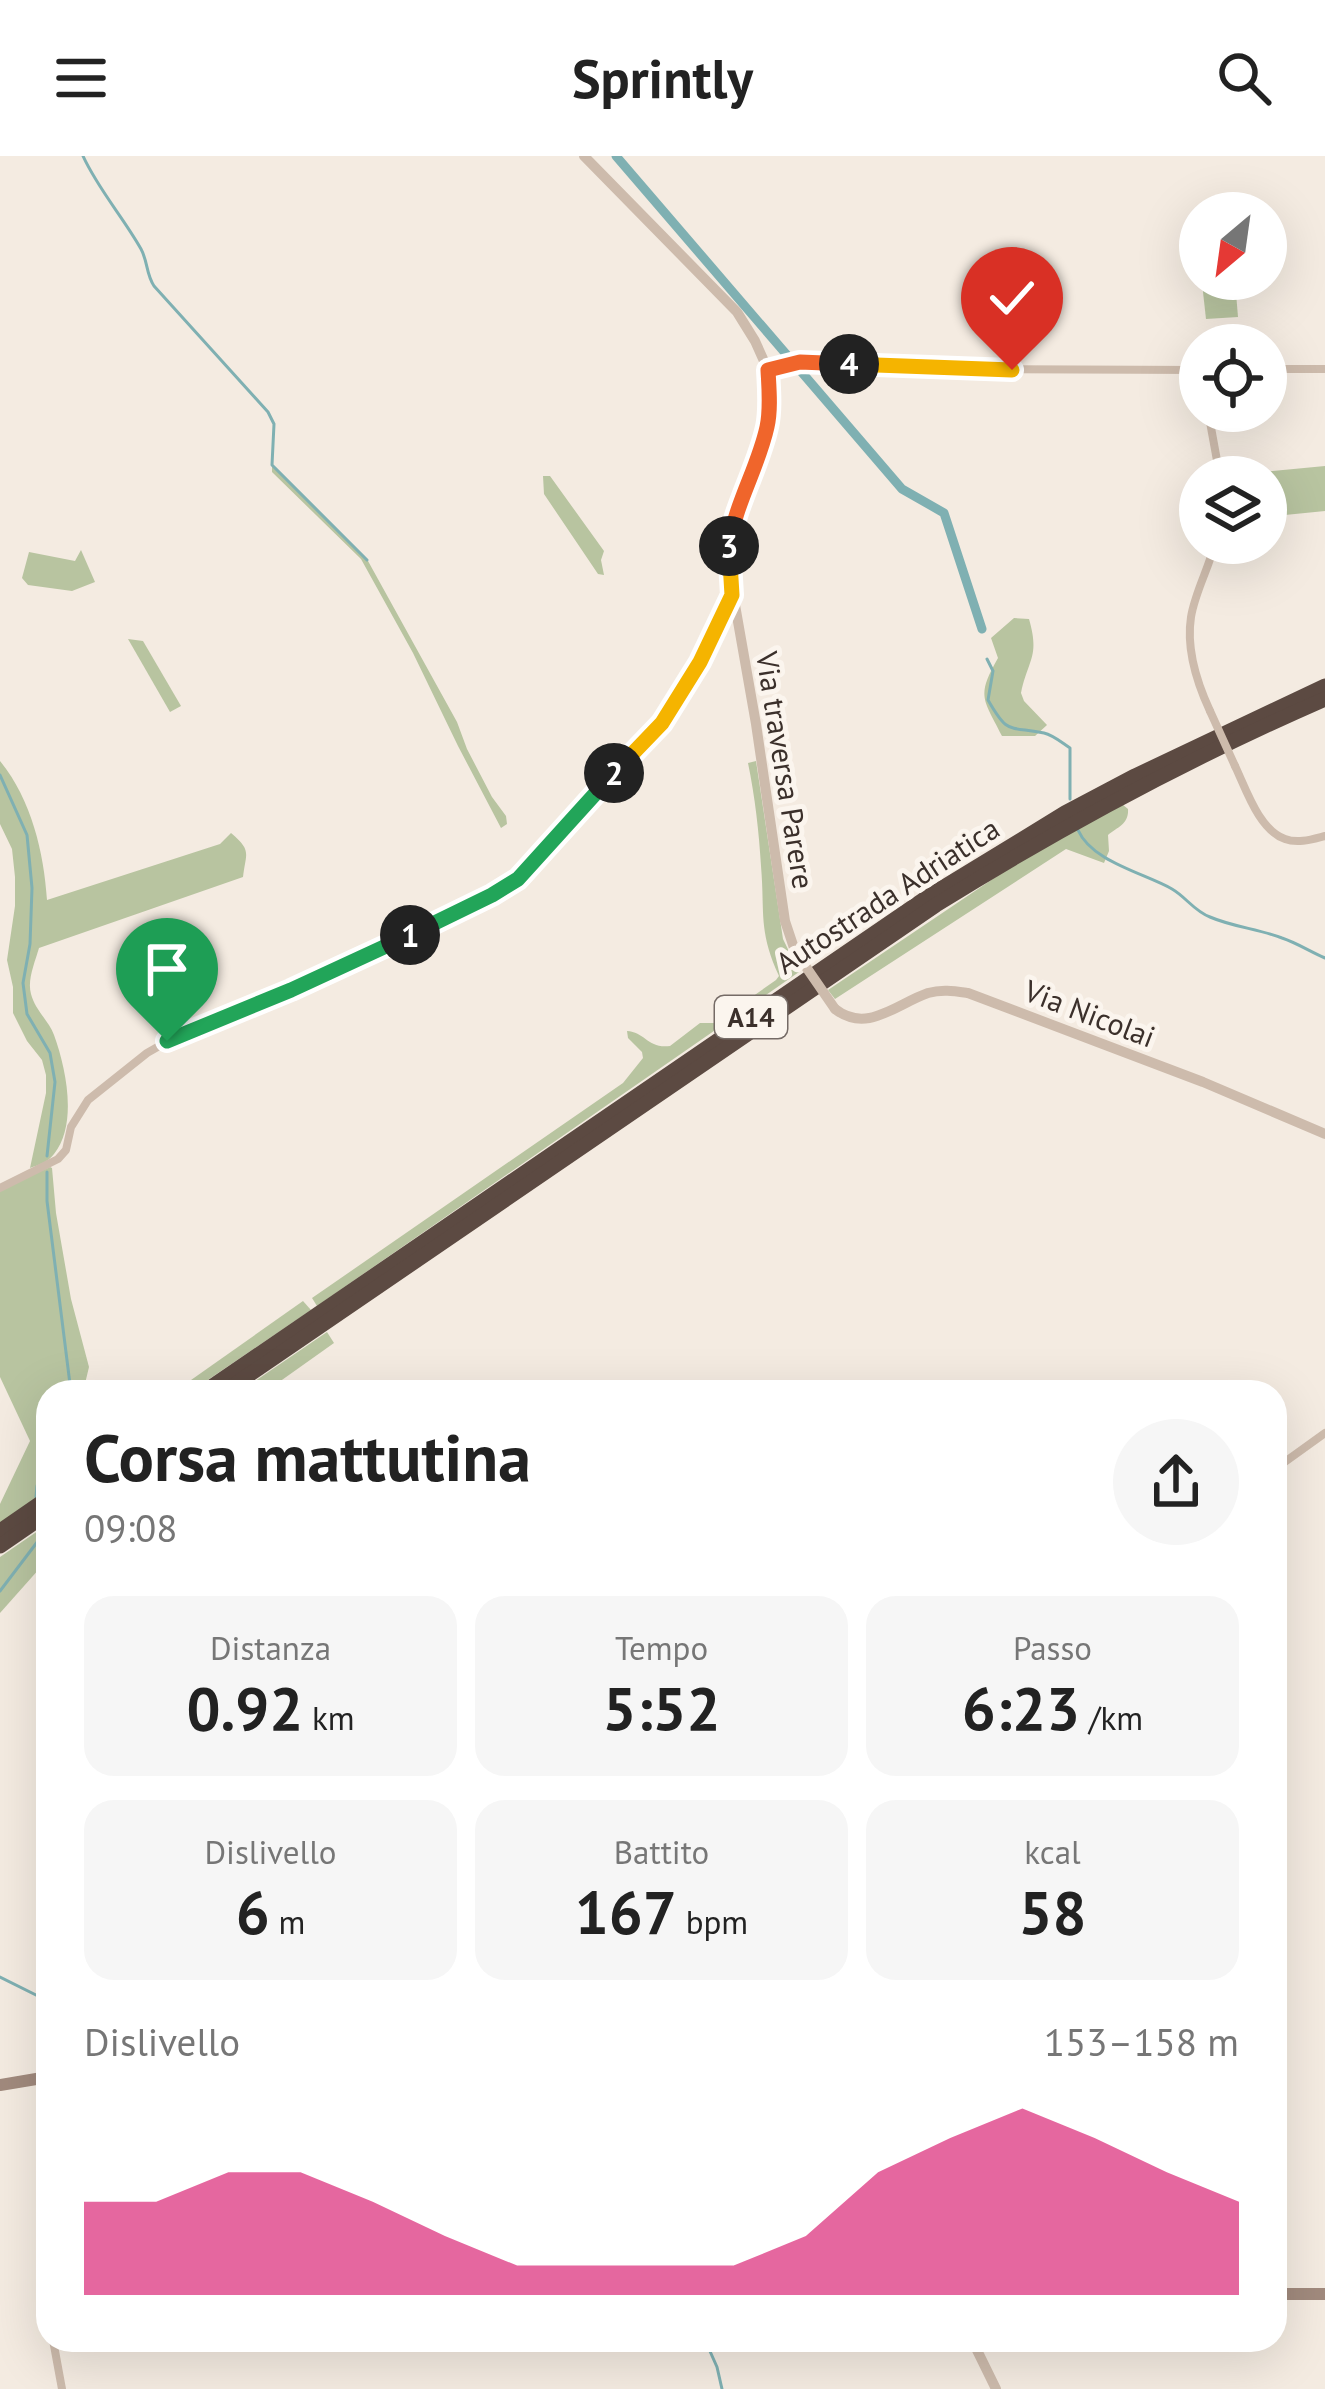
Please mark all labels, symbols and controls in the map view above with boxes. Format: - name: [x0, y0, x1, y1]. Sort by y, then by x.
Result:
- text: Sprintly: [572, 43, 753, 113]
- icon: menu: [48, 45, 114, 111]
- icon: search: [1211, 45, 1277, 111]
- north arrow: [1179, 192, 1287, 300]
- map controls: [1179, 192, 1287, 564]
- pin: [961, 247, 1063, 370]
- icon: check: [979, 265, 1045, 331]
- button: locate: [1179, 324, 1287, 432]
- pin: 4: [819, 334, 879, 394]
- text: 4: [840, 342, 858, 385]
- button: layers: [1179, 456, 1287, 564]
- pin: 3: [699, 516, 759, 576]
- text: 3: [720, 524, 738, 567]
- street label: Via traversa Parere: [748, 648, 824, 891]
- pin: 2: [584, 743, 644, 803]
- text: 2: [605, 751, 623, 794]
- street label: Autostrada Adriatica: [768, 808, 1006, 982]
- pin: 1: [380, 905, 440, 965]
- text: 1: [401, 913, 419, 956]
- pin: [116, 918, 218, 1041]
- icon: arrive: [134, 936, 200, 1002]
- street label: Via Nicolai: [1018, 970, 1161, 1056]
- road number: A14: [715, 996, 787, 1038]
- text: Corsa mattutina: [84, 1414, 531, 1499]
- button: share: [1113, 1419, 1239, 1545]
- text: 09:08: [84, 1502, 178, 1553]
- text: Distanza: [210, 1626, 331, 1669]
- text: Tempo: [615, 1626, 708, 1669]
- text: Passo: [1013, 1626, 1092, 1669]
- text: 0.92: [186, 1669, 303, 1747]
- text: 5:52: [602, 1669, 721, 1747]
- text: 6:23: [962, 1669, 1080, 1747]
- text: km: [303, 1696, 355, 1739]
- text: /km: [1080, 1696, 1143, 1739]
- text: Dislivello: [204, 1830, 337, 1873]
- text: Battito: [614, 1830, 709, 1873]
- text: kcal: [1024, 1830, 1081, 1873]
- text: 6: [236, 1873, 270, 1951]
- text: 167: [575, 1873, 677, 1951]
- text: 58: [1018, 1873, 1087, 1951]
- text: m: [270, 1900, 305, 1943]
- text: bpm: [677, 1900, 748, 1943]
- text: Dislivello: [84, 2016, 240, 2067]
- text: 153–158 m: [1044, 2016, 1239, 2067]

